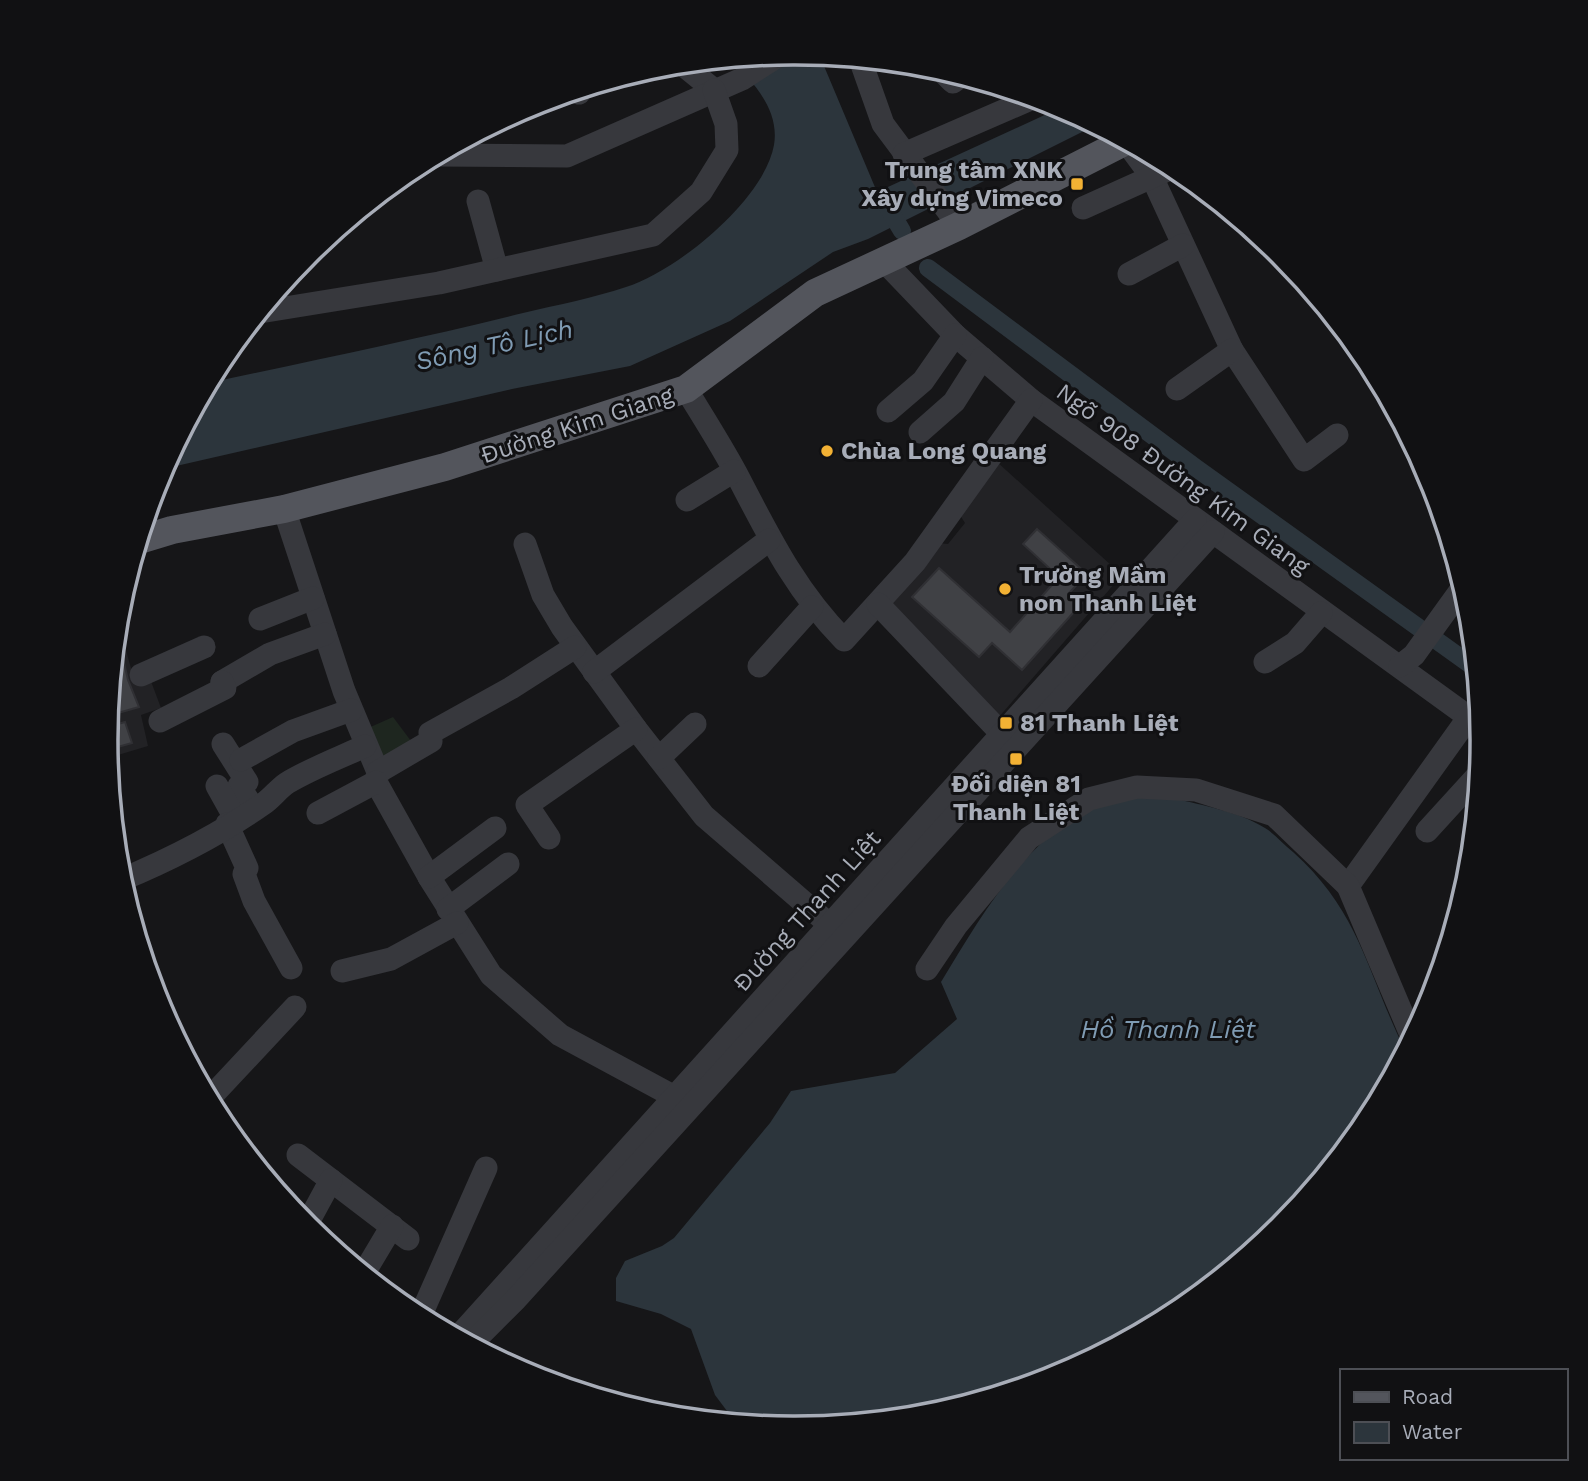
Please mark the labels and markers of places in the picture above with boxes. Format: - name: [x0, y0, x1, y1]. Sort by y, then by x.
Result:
- place label: Trung tâm XNK Xây dựng Vimeco: [861, 156, 1063, 212]
- marker: Trung tâm XNK Xây dựng Vimeco: [1069, 176, 1085, 192]
- place label: Chùa Long Quang: [841, 437, 1047, 465]
- marker: Chùa Long Quang: [819, 443, 835, 459]
- place label: Trường Mầm non Thanh Liệt: [1019, 561, 1197, 617]
- marker: Trường Mầm non Thanh Liệt: [997, 581, 1013, 597]
- place label: 81 Thanh Liệt: [1020, 709, 1179, 737]
- marker: 81 Thanh Liệt: [998, 715, 1014, 731]
- marker: Đối diện 81 Thanh Liệt: [1008, 751, 1024, 767]
- place label: Đối diện 81 Thanh Liệt: [951, 770, 1081, 826]

